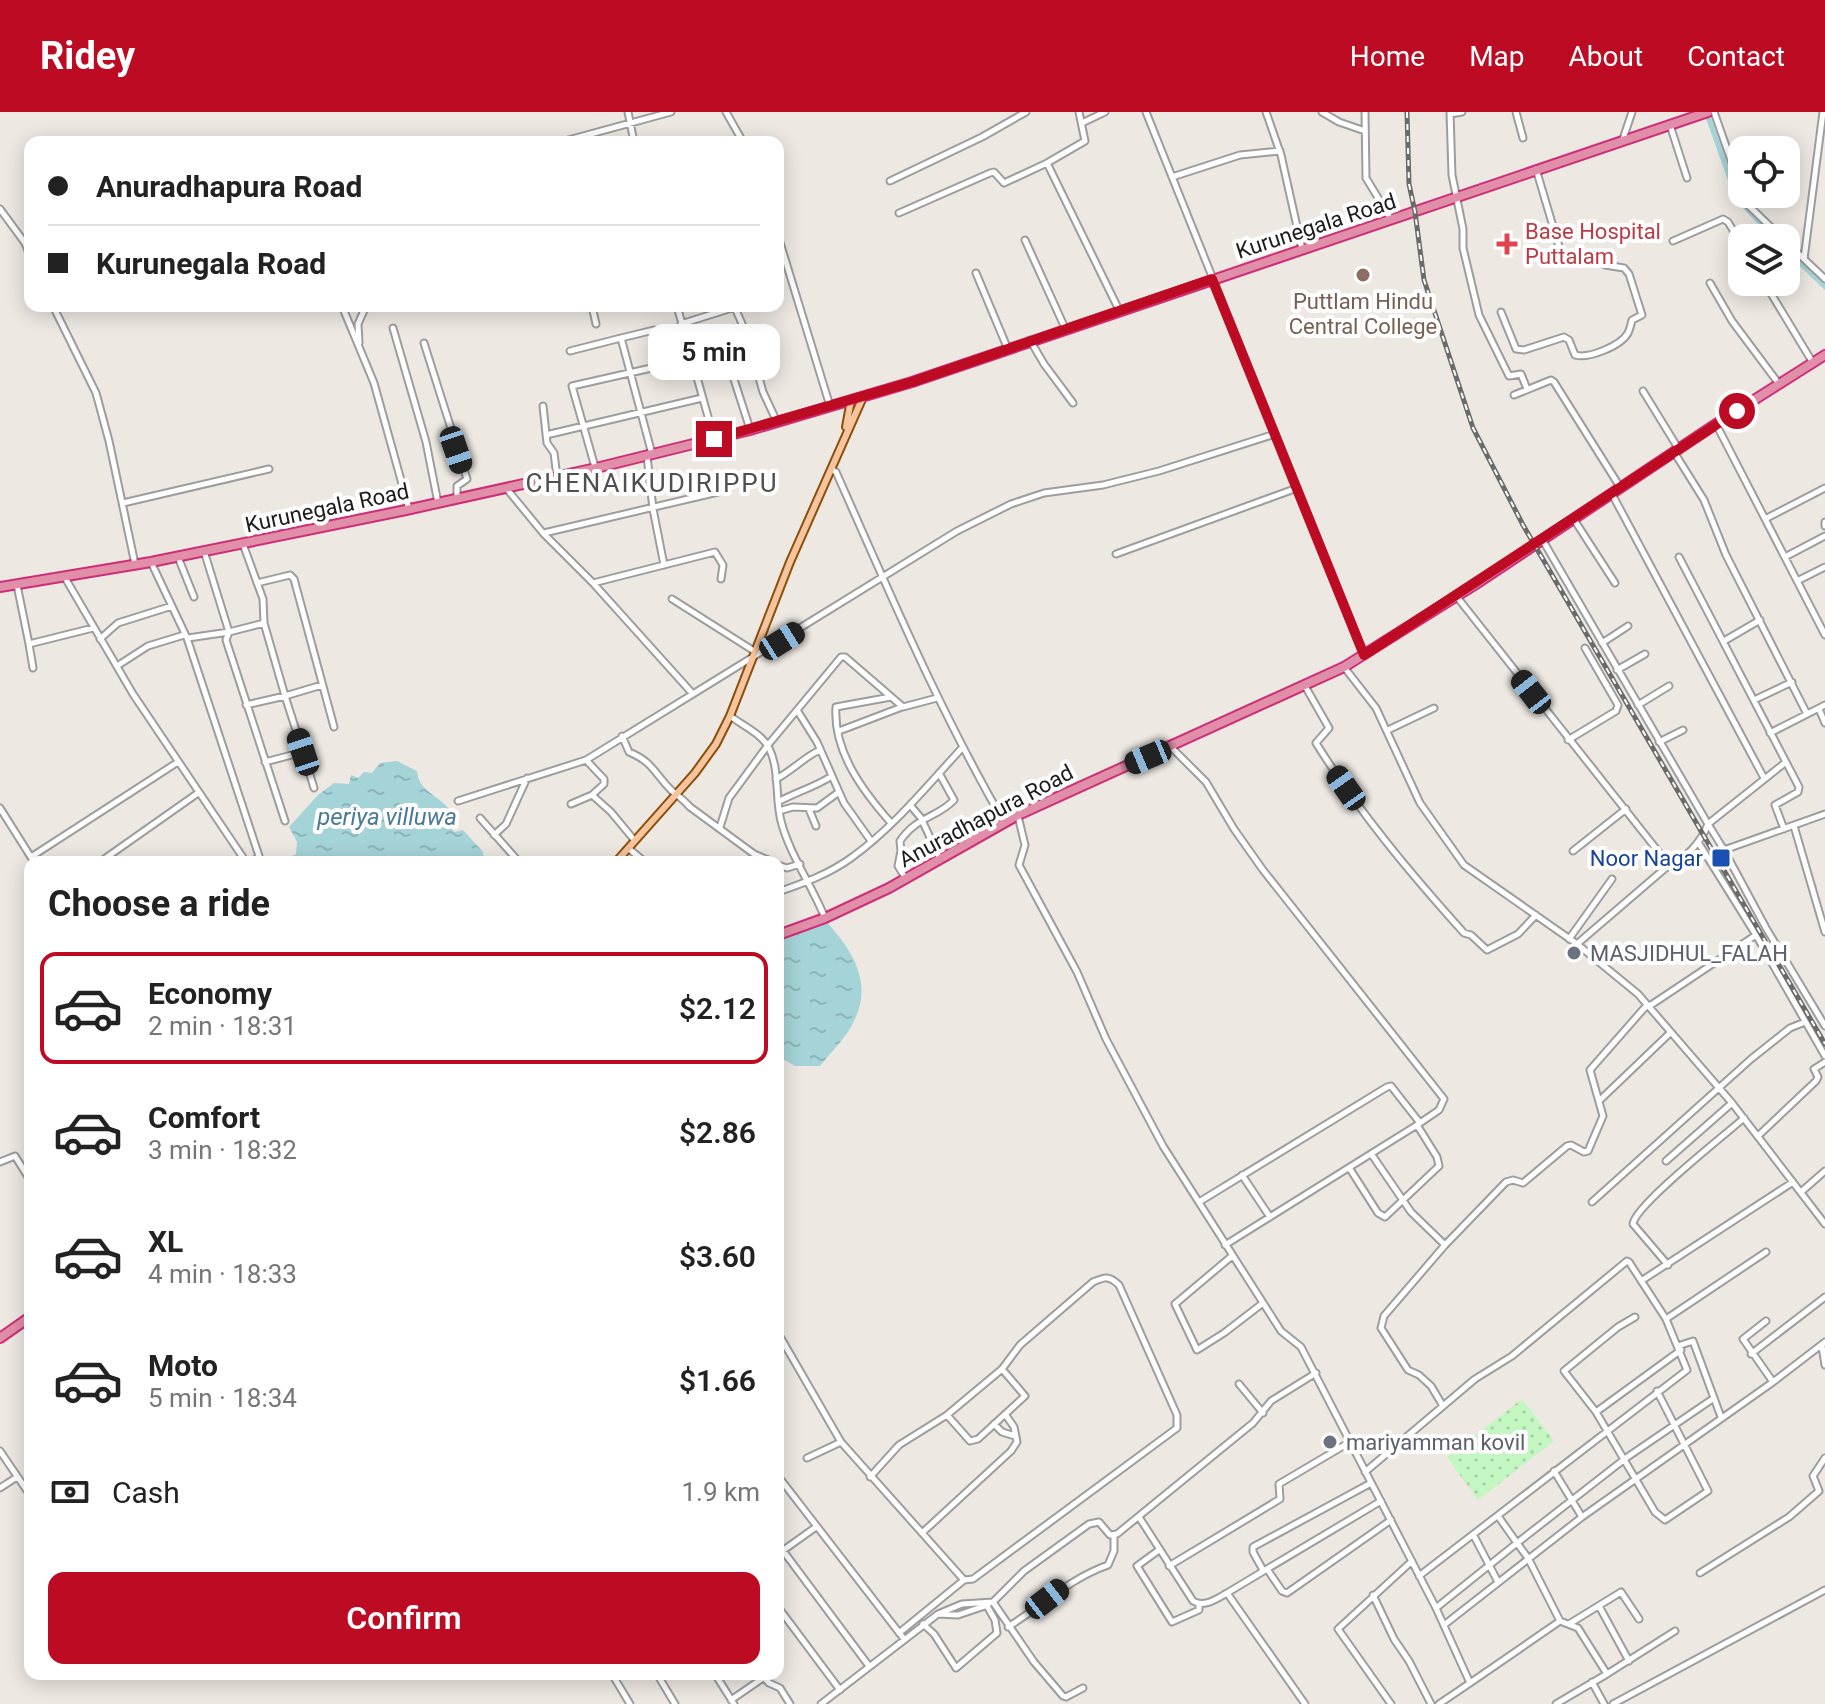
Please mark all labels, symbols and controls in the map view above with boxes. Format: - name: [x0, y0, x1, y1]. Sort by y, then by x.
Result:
- text: Ridey: [40, 34, 135, 78]
- text: Home: [1350, 40, 1425, 73]
- text: Map: [1469, 40, 1525, 73]
- text: About: [1569, 40, 1643, 73]
- text: Contact: [1687, 40, 1785, 73]
- map controls: [1728, 136, 1800, 296]
- button: locate: [1728, 136, 1800, 208]
- text: Anuradhapura Road: [96, 169, 362, 204]
- street label: Kurunegala Road: [1233, 188, 1399, 264]
- place label: Base Hospital Puttalam: [1525, 219, 1661, 269]
- button: layers: [1728, 224, 1800, 296]
- marker: Base Hospital Puttalam: [1496, 233, 1518, 255]
- text: Kurunegala Road: [96, 246, 326, 281]
- marker: Puttlam Hindu Central College: [1354, 266, 1372, 284]
- place label: Puttlam Hindu Central College: [1289, 289, 1437, 339]
- callout: 5 min: [648, 323, 780, 379]
- text: 5 min: [681, 337, 747, 367]
- route start: [1719, 393, 1755, 429]
- route end: [696, 421, 732, 457]
- car: [437, 423, 475, 477]
- district label: CHENAIKUDIRIPPU: [525, 468, 779, 498]
- street label: Kurunegala Road: [243, 478, 411, 538]
- car: [755, 618, 809, 664]
- car: [1507, 666, 1555, 718]
- car: [284, 725, 322, 779]
- car: [1121, 737, 1175, 777]
- street label: Anuradhapura Road: [895, 760, 1077, 872]
- car: [1322, 761, 1370, 815]
- water label: periya villuwa: [316, 803, 457, 831]
- place label: Noor Nagar: [1590, 846, 1704, 871]
- marker: Noor Nagar: [1710, 847, 1732, 869]
- text: Choose a ride: [48, 883, 270, 925]
- place label: MASJIDHUL_FALAH: [1590, 941, 1788, 966]
- marker: MASJIDHUL_FALAH: [1565, 944, 1583, 962]
- icon: car: [52, 972, 124, 1044]
- text: Economy: [148, 976, 272, 1011]
- text: $2.12: [679, 991, 756, 1026]
- text: 2 min · 18:31: [148, 1011, 297, 1041]
- icon: car: [52, 1096, 124, 1168]
- text: Comfort: [148, 1100, 260, 1135]
- text: $2.86: [679, 1115, 756, 1150]
- text: 3 min · 18:32: [148, 1135, 297, 1165]
- icon: car: [52, 1220, 124, 1292]
- text: XL: [148, 1224, 183, 1259]
- text: $3.60: [679, 1239, 756, 1274]
- text: 4 min · 18:33: [148, 1259, 297, 1289]
- icon: car: [52, 1344, 124, 1416]
- text: Moto: [148, 1348, 218, 1383]
- text: $1.66: [679, 1363, 756, 1398]
- text: 5 min · 18:34: [148, 1383, 297, 1413]
- place label: mariyamman kovil: [1346, 1430, 1525, 1455]
- marker: mariyamman kovil: [1321, 1433, 1339, 1451]
- icon: cash: [48, 1470, 92, 1514]
- text: Cash: [112, 1475, 180, 1510]
- text: 1.9 km: [681, 1477, 760, 1507]
- button: Confirm: [48, 1572, 760, 1664]
- car: [1021, 1575, 1073, 1623]

